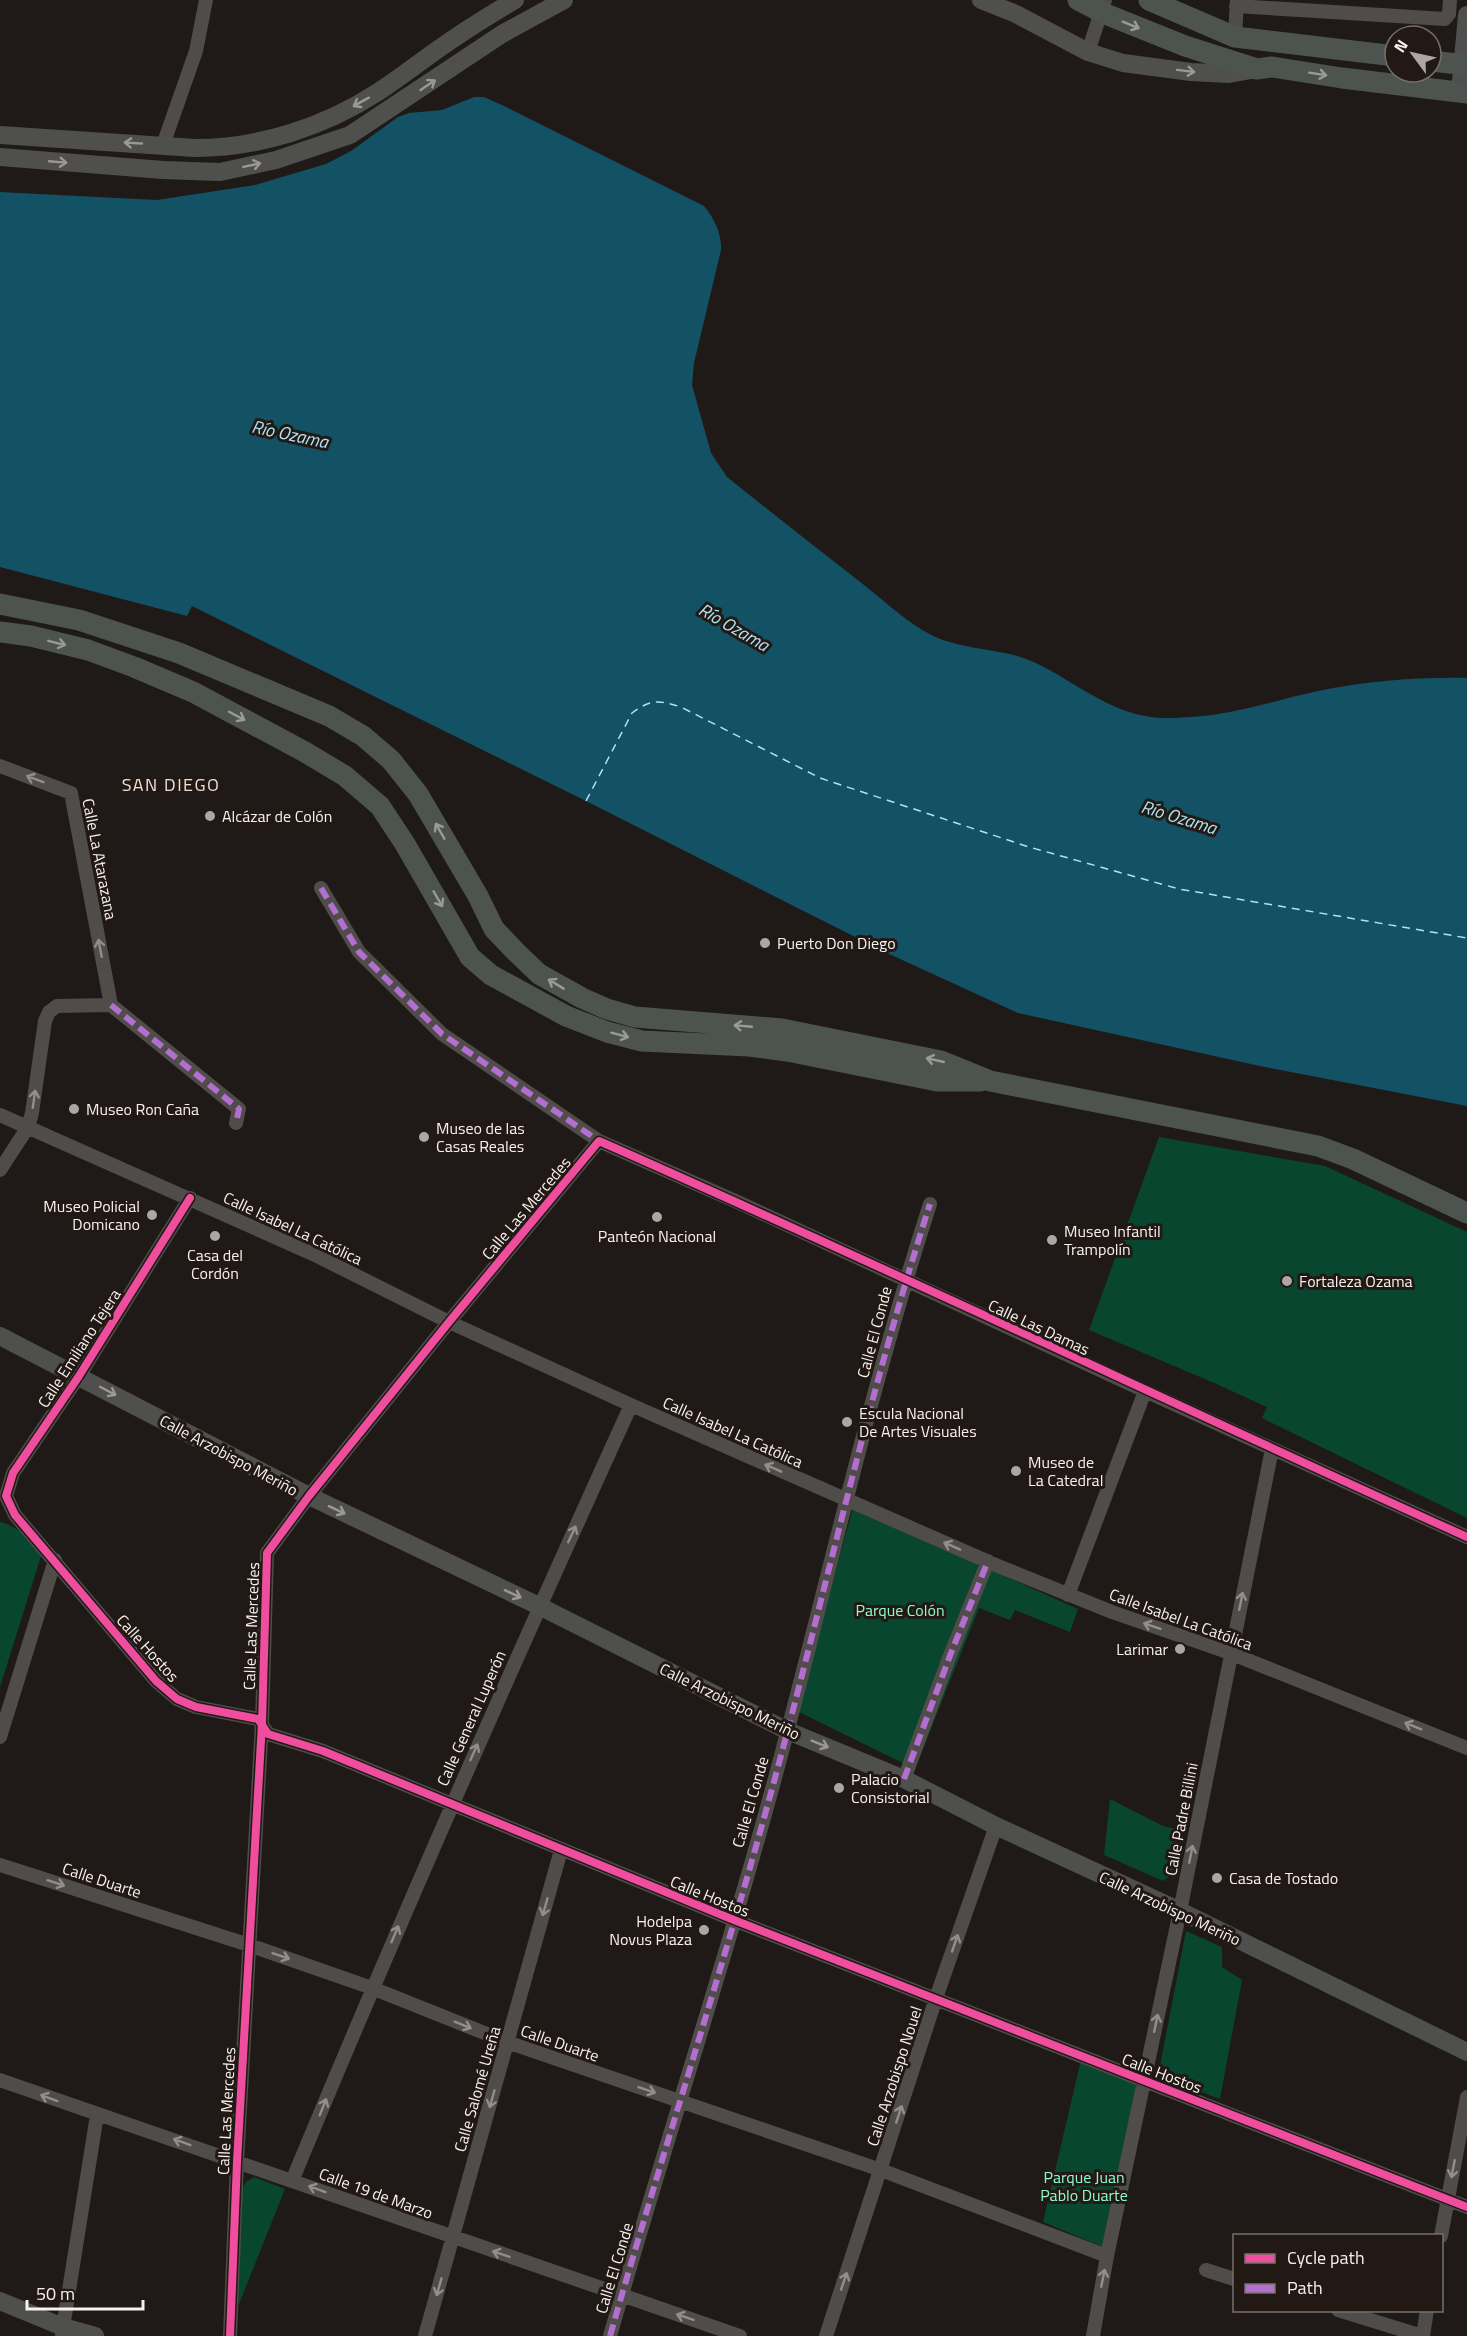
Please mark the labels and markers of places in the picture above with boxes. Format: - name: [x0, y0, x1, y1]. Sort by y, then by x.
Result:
- place label: Alcázar de Colón: [222, 804, 332, 828]
- marker: Alcázar de Colón: [203, 809, 217, 823]
- place label: Puerto Don Diego: [777, 931, 896, 955]
- marker: Puerto Don Diego: [758, 936, 772, 950]
- place label: Museo Ron Caña: [86, 1097, 199, 1121]
- marker: Museo Ron Caña: [67, 1102, 81, 1116]
- place label: Museo de las Casas Reales: [436, 1116, 525, 1158]
- marker: Museo de las Casas Reales: [417, 1130, 431, 1144]
- place label: Museo Policial Domicano: [43, 1194, 140, 1236]
- marker: Museo Policial Domicano: [145, 1208, 159, 1222]
- marker: Panteón Nacional: [650, 1210, 664, 1224]
- place label: Museo Infantil Trampolín: [1064, 1219, 1161, 1261]
- place label: Panteón Nacional: [598, 1224, 716, 1248]
- marker: Casa del Cordón: [208, 1229, 222, 1243]
- marker: Museo Infantil Trampolín: [1045, 1233, 1059, 1247]
- place label: Casa del Cordón: [187, 1243, 243, 1285]
- place label: Fortaleza Ozama: [1299, 1269, 1413, 1293]
- marker: Fortaleza Ozama: [1280, 1274, 1294, 1288]
- place label: Escula Nacional De Artes Visuales: [859, 1401, 977, 1443]
- marker: Escula Nacional De Artes Visuales: [840, 1415, 854, 1429]
- place label: Museo de La Catedral: [1028, 1450, 1103, 1492]
- marker: Museo de La Catedral: [1009, 1464, 1023, 1478]
- place label: Larimar: [1116, 1637, 1168, 1661]
- marker: Larimar: [1173, 1642, 1187, 1656]
- place label: Palacio Consistorial: [851, 1767, 930, 1809]
- marker: Palacio Consistorial: [832, 1781, 846, 1795]
- place label: Casa de Tostado: [1229, 1866, 1338, 1890]
- marker: Casa de Tostado: [1210, 1871, 1224, 1885]
- place label: Hodelpa Novus Plaza: [609, 1909, 692, 1951]
- marker: Hodelpa Novus Plaza: [697, 1923, 711, 1937]

